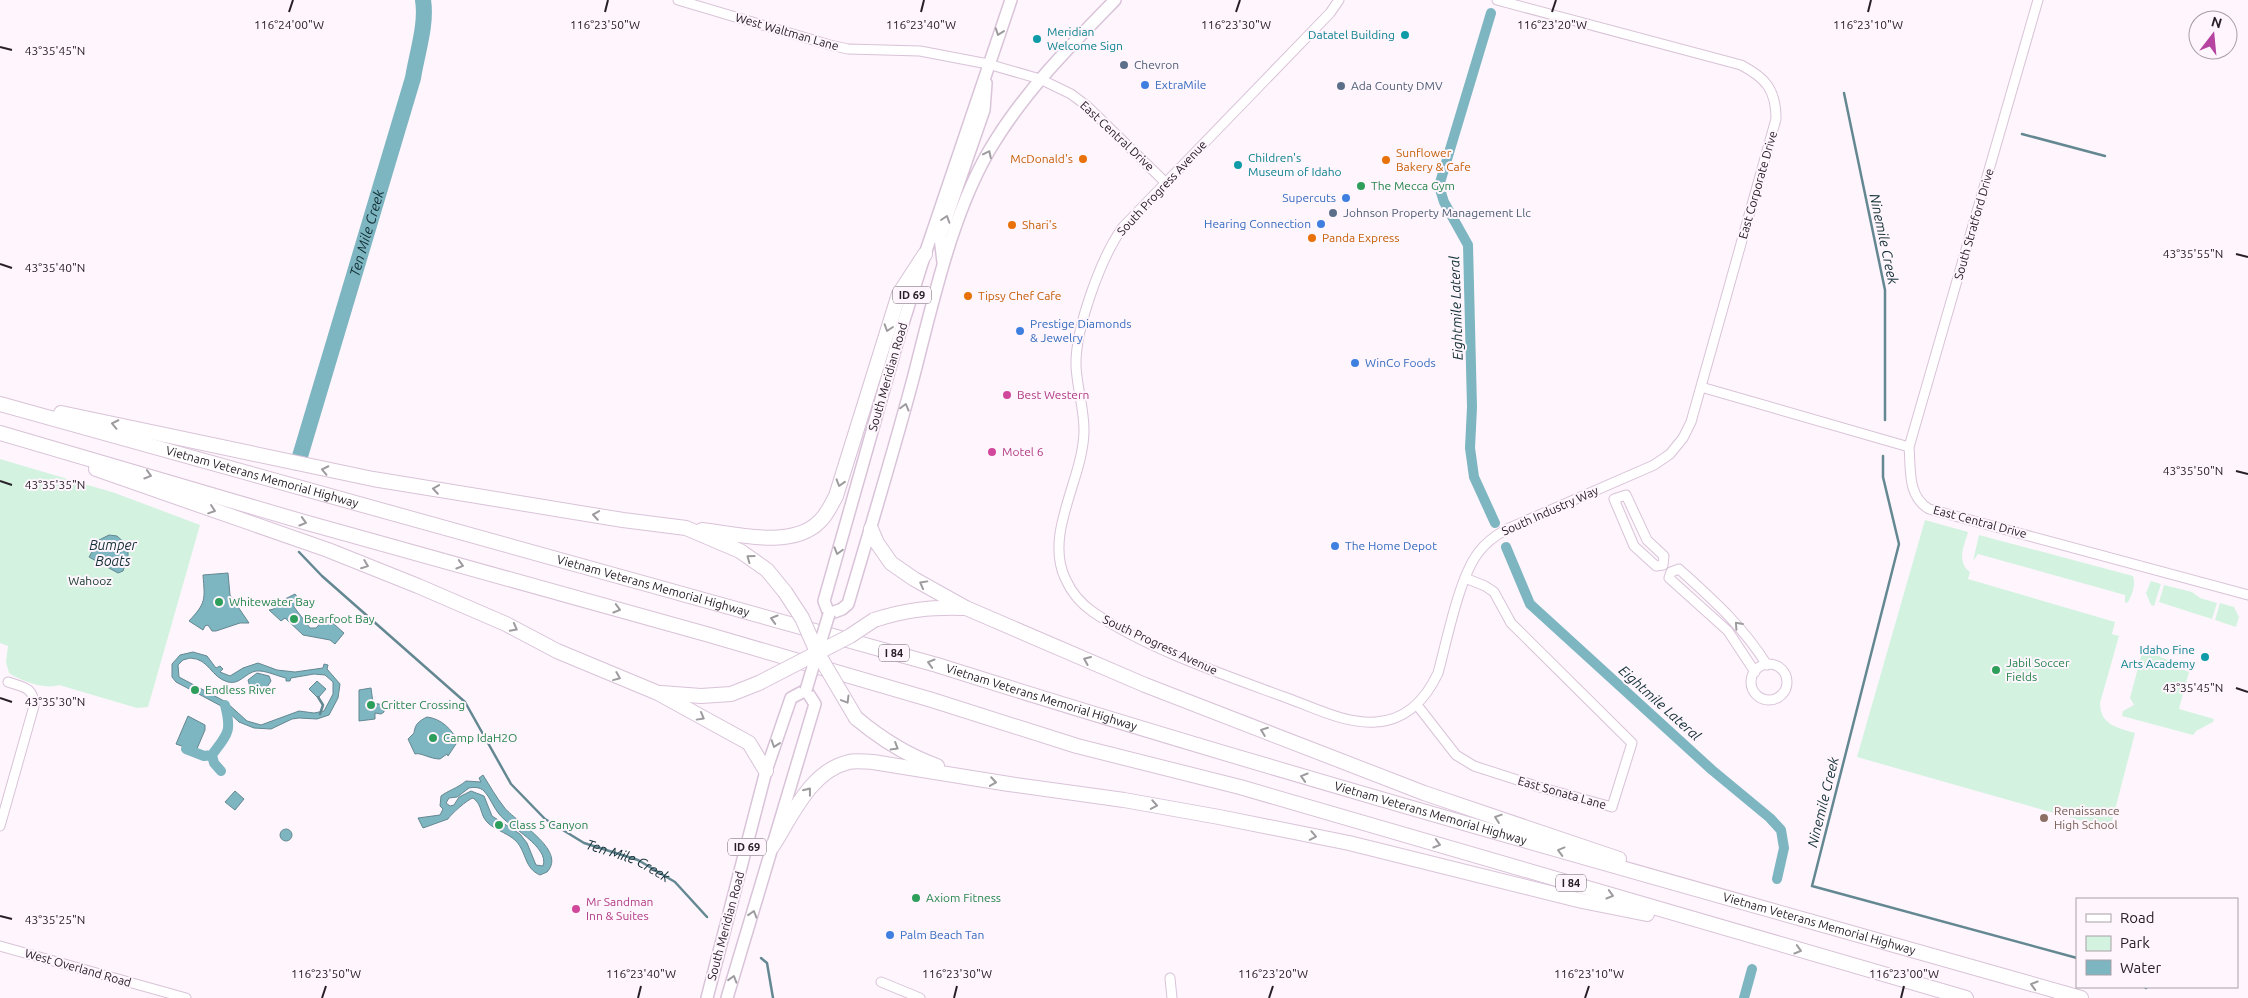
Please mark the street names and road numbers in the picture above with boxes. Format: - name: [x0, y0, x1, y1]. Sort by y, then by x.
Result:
- street label: West Waltman Lane: [734, 11, 840, 53]
- street label: East Central Drive: [1078, 98, 1157, 173]
- street label: East Corporate Drive: [1736, 129, 1779, 240]
- street label: South Progress Avenue: [1114, 138, 1209, 238]
- street label: South Stratford Drive: [1951, 167, 1996, 281]
- road number: ID 69: [893, 286, 931, 304]
- street label: South Meridian Road: [866, 321, 909, 433]
- street label: Vietnam Veterans Memorial Highway: [164, 443, 360, 510]
- street label: South Industry Way: [1499, 483, 1600, 538]
- street label: East Central Drive: [1932, 503, 2028, 540]
- street label: Vietnam Veterans Memorial Highway: [555, 552, 751, 619]
- street label: South Progress Avenue: [1101, 612, 1220, 677]
- road number: I 84: [879, 644, 909, 661]
- street label: Vietnam Veterans Memorial Highway: [944, 661, 1139, 733]
- street label: East Sonata Lane: [1516, 774, 1608, 811]
- street label: Vietnam Veterans Memorial Highway: [1333, 779, 1528, 847]
- road number: ID 69: [728, 839, 766, 856]
- street label: South Meridian Road: [705, 870, 746, 982]
- road number: I 84: [1556, 874, 1586, 891]
- street label: Vietnam Veterans Memorial Highway: [1721, 890, 1917, 957]
- street label: West Overland Road: [23, 946, 133, 989]

